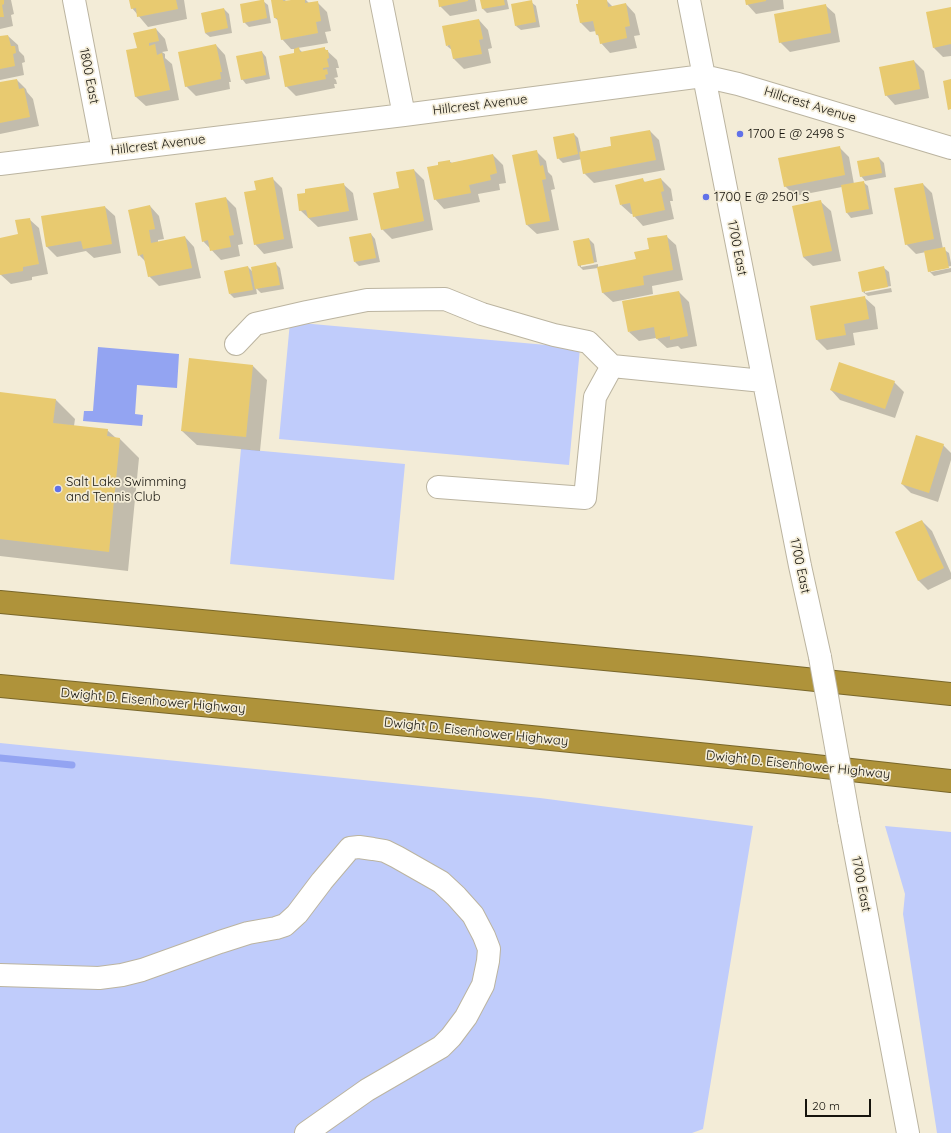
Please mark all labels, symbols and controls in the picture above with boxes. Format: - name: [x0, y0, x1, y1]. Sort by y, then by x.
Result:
- street label: 1800 East: [76, 47, 102, 105]
- street label: Hillcrest Avenue: [762, 84, 858, 126]
- street label: Hillcrest Avenue: [432, 91, 528, 119]
- place label: 1700 E @ 2498 S: [748, 126, 844, 142]
- marker: 1700 E @ 2498 S: [735, 129, 745, 139]
- street label: Hillcrest Avenue: [110, 131, 206, 159]
- place label: 1700 E @ 2501 S: [714, 189, 809, 205]
- marker: 1700 E @ 2501 S: [701, 192, 711, 202]
- street label: 1700 East: [724, 219, 750, 277]
- place label: Salt Lake Swimming and Tennis Club: [66, 474, 186, 505]
- marker: Salt Lake Swimming and Tennis Club: [53, 484, 63, 494]
- street label: 1700 East: [787, 537, 813, 595]
- street label: Dwight D. Eisenhower Highway: [60, 685, 246, 717]
- street label: Dwight D. Eisenhower Highway: [383, 715, 569, 749]
- street label: Dwight D. Eisenhower Highway: [705, 748, 891, 782]
- street label: 1700 East: [848, 855, 874, 913]
- scale bar: [807, 1091, 873, 1117]
- text: 20 m: [812, 1098, 840, 1113]

